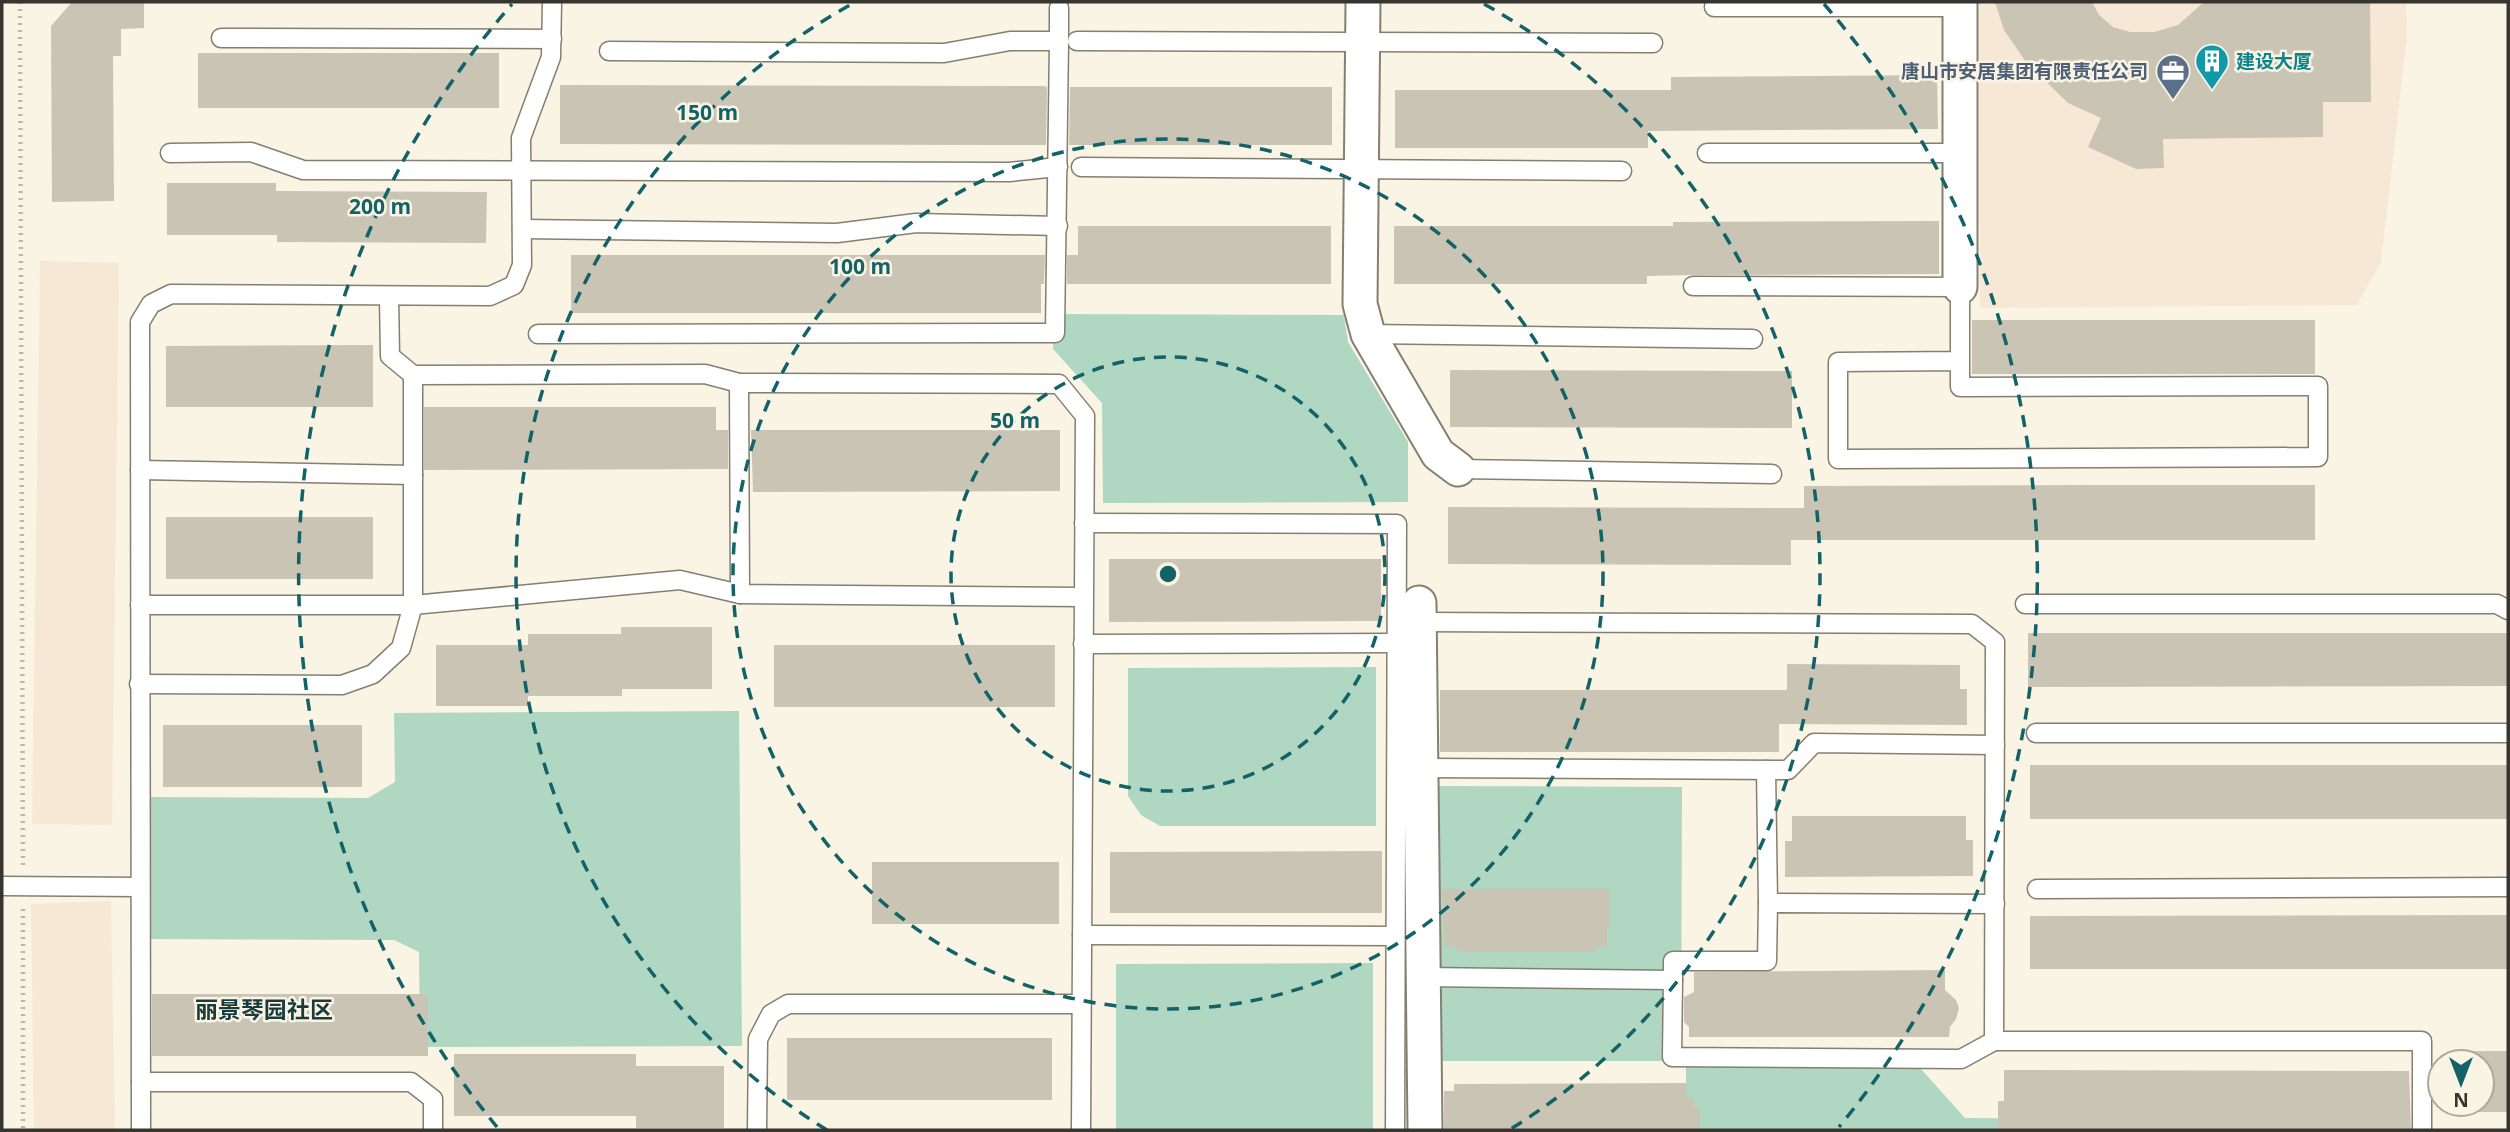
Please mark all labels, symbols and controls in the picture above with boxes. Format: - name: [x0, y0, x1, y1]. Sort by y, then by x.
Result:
- building icon: 建设大厦: [2193, 42, 2231, 91]
- place label: 建设大厦: [2236, 48, 2312, 74]
- office icon: 唐山市安居集团有限责任公司: [2154, 52, 2192, 101]
- place label: 唐山市安居集团有限责任公司: [1901, 58, 2148, 84]
- text: 150 m: [676, 98, 738, 126]
- text: 200 m: [349, 192, 411, 220]
- text: 100 m: [829, 252, 891, 280]
- text: 50 m: [990, 406, 1040, 434]
- centre of rings: [1156, 562, 1180, 586]
- district label: 丽景琴园社区: [195, 993, 333, 1025]
- north arrow: [2426, 1048, 2496, 1118]
- text: N: [2453, 1087, 2469, 1113]

